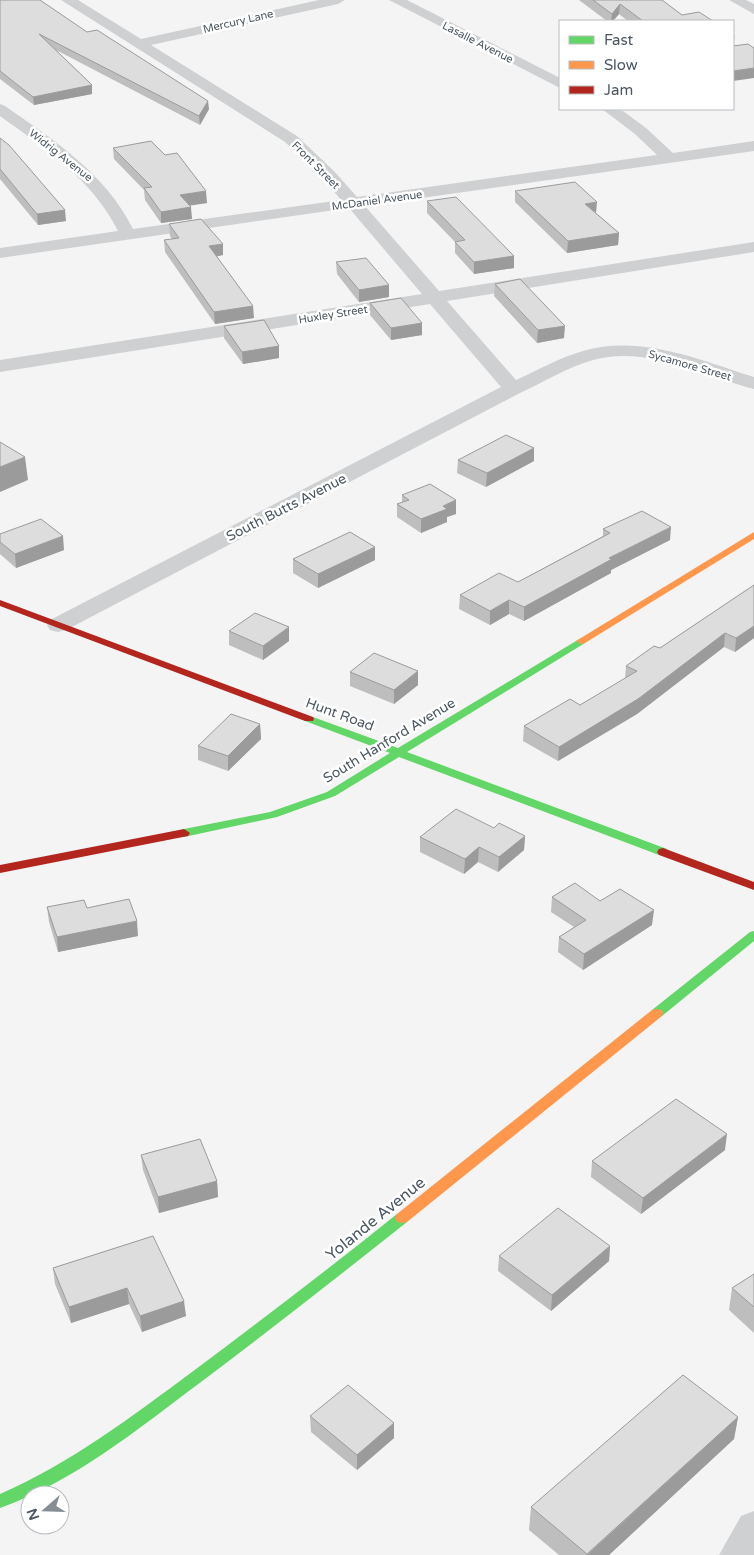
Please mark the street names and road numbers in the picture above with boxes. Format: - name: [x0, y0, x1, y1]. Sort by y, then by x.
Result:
- street label: Mercury Lane: [202, 7, 275, 36]
- street label: Lasalle Avenue: [440, 19, 515, 66]
- street label: Widrig Avenue: [26, 127, 95, 184]
- street label: Front Street: [289, 139, 342, 192]
- street label: McDaniel Avenue: [331, 188, 423, 213]
- street label: Huxley Street: [298, 303, 369, 326]
- street label: Sycamore Street: [647, 347, 733, 384]
- street label: South Butts Avenue: [223, 470, 349, 545]
- street label: Hunt Road: [303, 694, 376, 735]
- street label: South Hanford Avenue: [320, 694, 458, 787]
- street label: Yolande Avenue: [322, 1173, 429, 1265]

